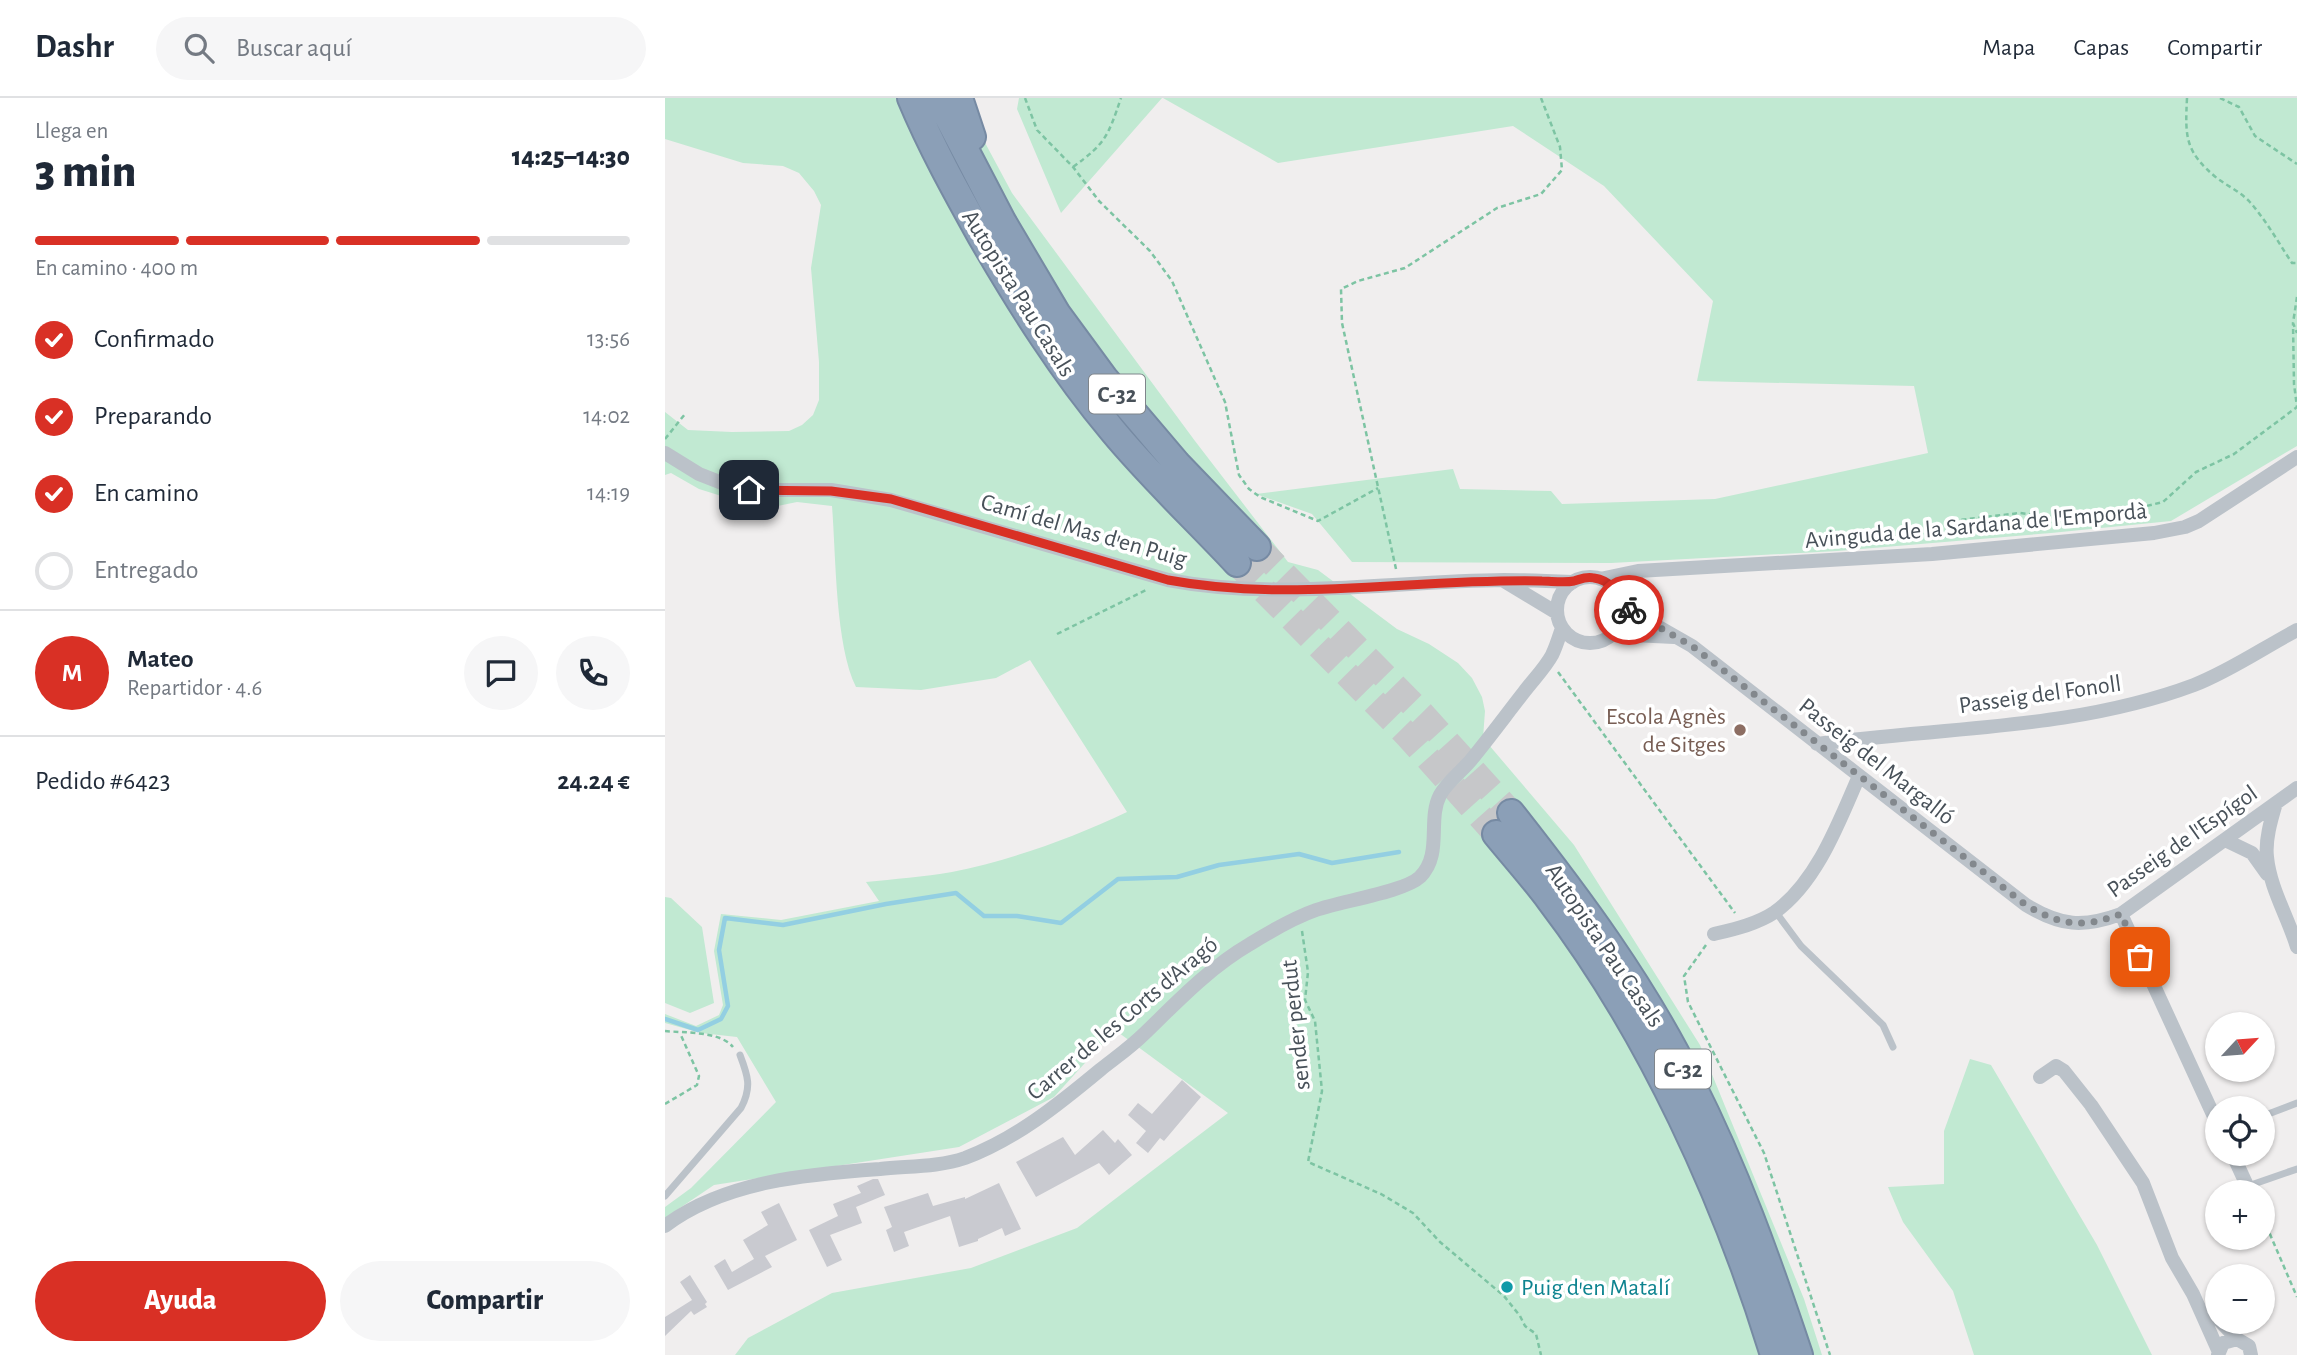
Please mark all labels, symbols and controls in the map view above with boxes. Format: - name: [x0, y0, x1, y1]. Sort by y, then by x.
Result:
- search box: [156, 17, 646, 80]
- icon: search: [180, 29, 218, 67]
- text: Dashr: [35, 31, 114, 64]
- text: Buscar aquí: [236, 35, 352, 61]
- text: Mapa: [1982, 36, 2035, 60]
- text: Capas: [2073, 36, 2129, 60]
- text: Compartir: [2167, 36, 2262, 60]
- text: Llega en: [35, 120, 108, 143]
- text: 14:25–14:30: [512, 144, 630, 170]
- text: 3 min: [35, 149, 136, 195]
- street label: Autopista Pau Casals: [957, 206, 1079, 381]
- text: En camino · 400 m: [35, 257, 198, 280]
- icon: check: [35, 321, 73, 359]
- text: Confirmado: [94, 326, 215, 352]
- text: 13:56: [587, 328, 630, 351]
- road number: C-32: [1089, 374, 1145, 414]
- icon: check: [35, 398, 73, 436]
- text: Preparando: [94, 403, 212, 429]
- text: 14:02: [583, 405, 630, 428]
- pin: [719, 460, 779, 520]
- icon: home: [730, 471, 768, 509]
- icon: check: [35, 475, 73, 513]
- text: En camino: [94, 480, 199, 506]
- text: 14:19: [587, 482, 630, 505]
- street label: Camí del Mas d'en Puig: [978, 490, 1190, 572]
- street label: Avinguda de la Sardana de l'Empordà: [1804, 499, 2148, 553]
- text: Entregado: [94, 557, 199, 583]
- courier: [1594, 575, 1664, 645]
- icon: bike: [1610, 591, 1648, 629]
- button: chat: [464, 636, 538, 710]
- button: phone: [556, 636, 630, 710]
- text: Mateo: [127, 646, 194, 672]
- text: M: [62, 660, 82, 686]
- street label: Passeig del Fonoll: [1957, 672, 2123, 718]
- text: Repartidor · 4.6: [127, 677, 262, 700]
- street label: Passeig del Margalló: [1794, 694, 1959, 830]
- place label: Escola Agnès de Sitges: [1606, 705, 1726, 757]
- marker: Escola Agnès de Sitges: [1732, 722, 1748, 738]
- text: Pedido #6423: [35, 768, 170, 794]
- text: 24.24 €: [557, 768, 630, 794]
- street label: Passeig de l'Espígol: [2103, 781, 2262, 903]
- street label: Autopista Pau Casals: [1541, 859, 1668, 1032]
- pin: [2110, 927, 2170, 987]
- street label: Carrer de les Corts d'Aragó: [1023, 932, 1222, 1105]
- icon: bag: [2121, 938, 2159, 976]
- street label: sender perdut: [1277, 958, 1315, 1091]
- north arrow: [2205, 1012, 2275, 1082]
- map controls: [2205, 1012, 2275, 1334]
- road number: C-32: [1655, 1050, 1711, 1088]
- button: locate: [2205, 1096, 2275, 1166]
- button: +: [2205, 1180, 2275, 1250]
- button: Ayuda: [35, 1261, 326, 1341]
- button: Compartir: [340, 1261, 630, 1341]
- button: −: [2205, 1264, 2275, 1334]
- place label: Puig d'en Matalí: [1521, 1276, 1670, 1300]
- marker: Puig d'en Matalí: [1499, 1279, 1515, 1295]

